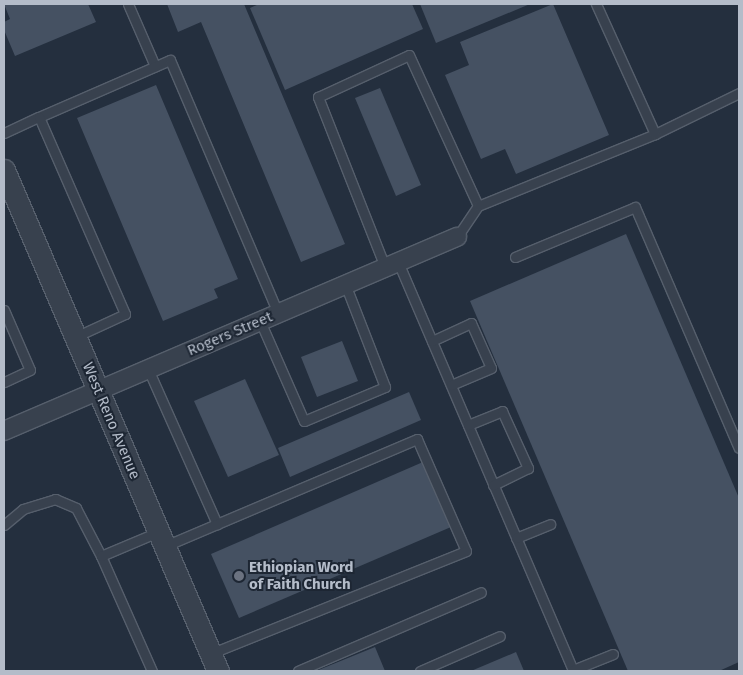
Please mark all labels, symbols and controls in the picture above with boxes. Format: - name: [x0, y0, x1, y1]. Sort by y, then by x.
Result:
- street label: Rogers Street: [185, 308, 275, 360]
- street label: West Reno Avenue: [78, 360, 144, 482]
- place label: Ethiopian Word of Faith Church: [249, 558, 354, 593]
- marker: Ethiopian Word of Faith Church: [233, 570, 245, 582]

